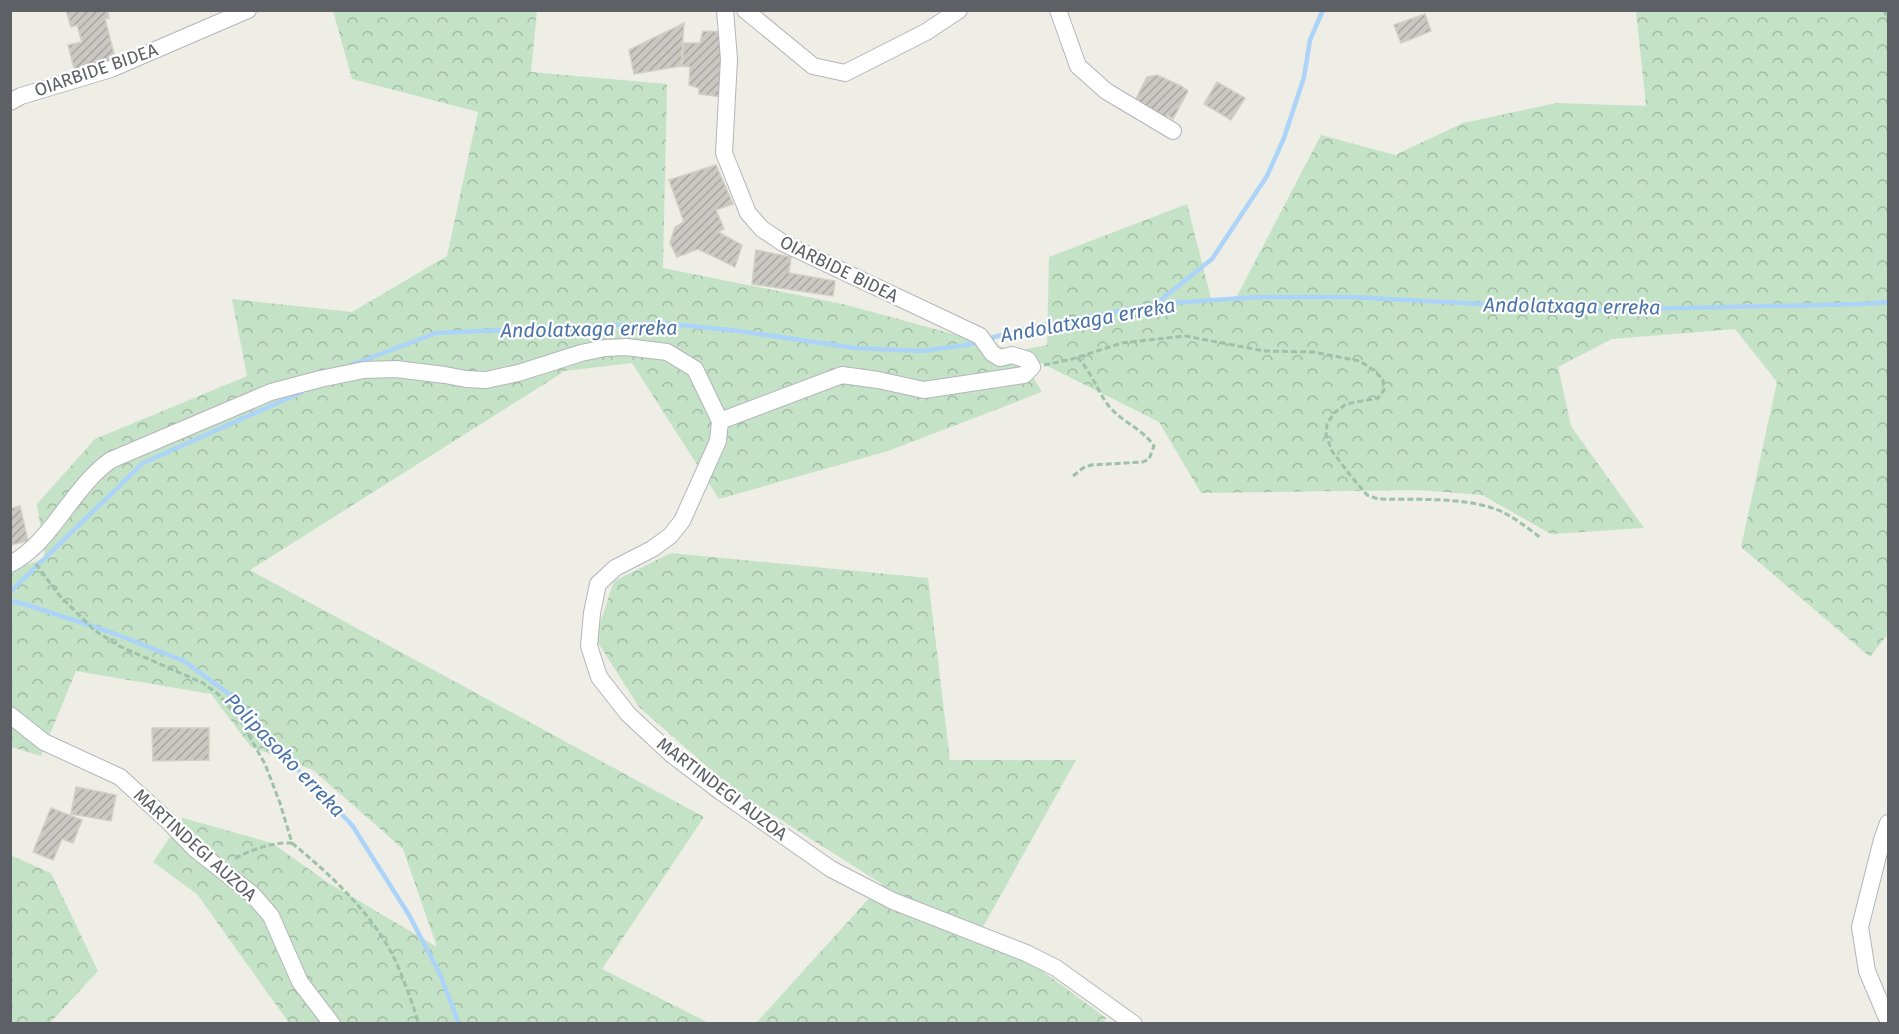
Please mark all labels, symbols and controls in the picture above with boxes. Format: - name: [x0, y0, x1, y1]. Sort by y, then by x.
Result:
- street label: OIARBIDE BIDEA: [31, 38, 161, 101]
- street label: OIARBIDE BIDEA: [776, 231, 902, 307]
- water label: Andolatxaga erreka: [1482, 292, 1661, 320]
- water label: Andolatxaga erreka: [998, 293, 1177, 347]
- water label: Andolatxaga erreka: [499, 315, 678, 343]
- water label: Polipasoko erreka: [220, 688, 350, 822]
- street label: MARTINDEGI AUZOA: [652, 733, 792, 846]
- street label: MARTINDEGI AUZOA: [129, 784, 261, 906]

